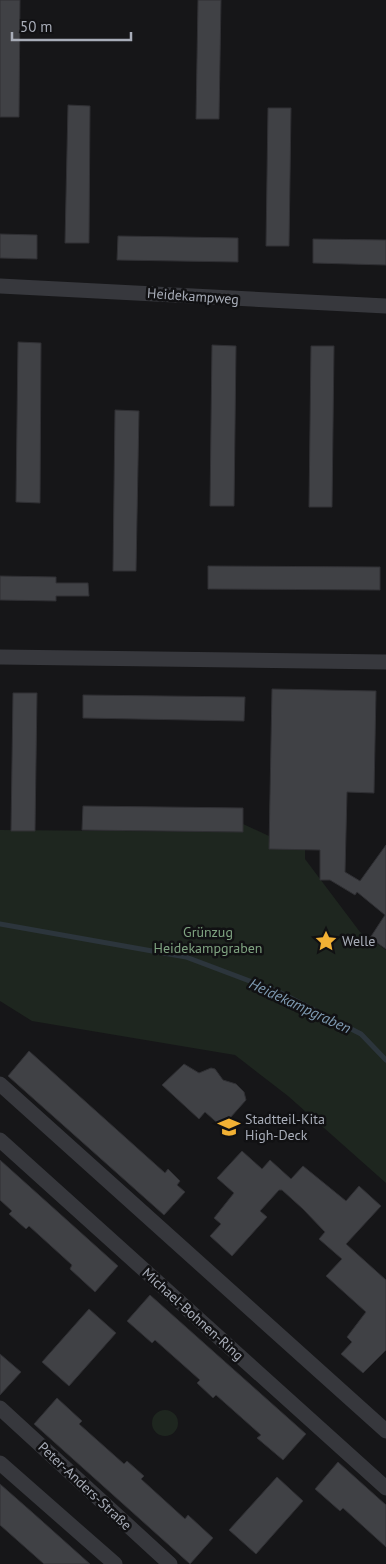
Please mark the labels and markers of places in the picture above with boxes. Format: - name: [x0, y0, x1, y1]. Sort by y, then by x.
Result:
- place icon: Welle: [313, 928, 339, 954]
- place label: Welle: [342, 932, 375, 950]
- place label: Stadtteil-Kita High-Deck: [245, 1110, 325, 1144]
- school or university icon: Stadtteil-Kita High-Deck: [216, 1114, 242, 1140]

